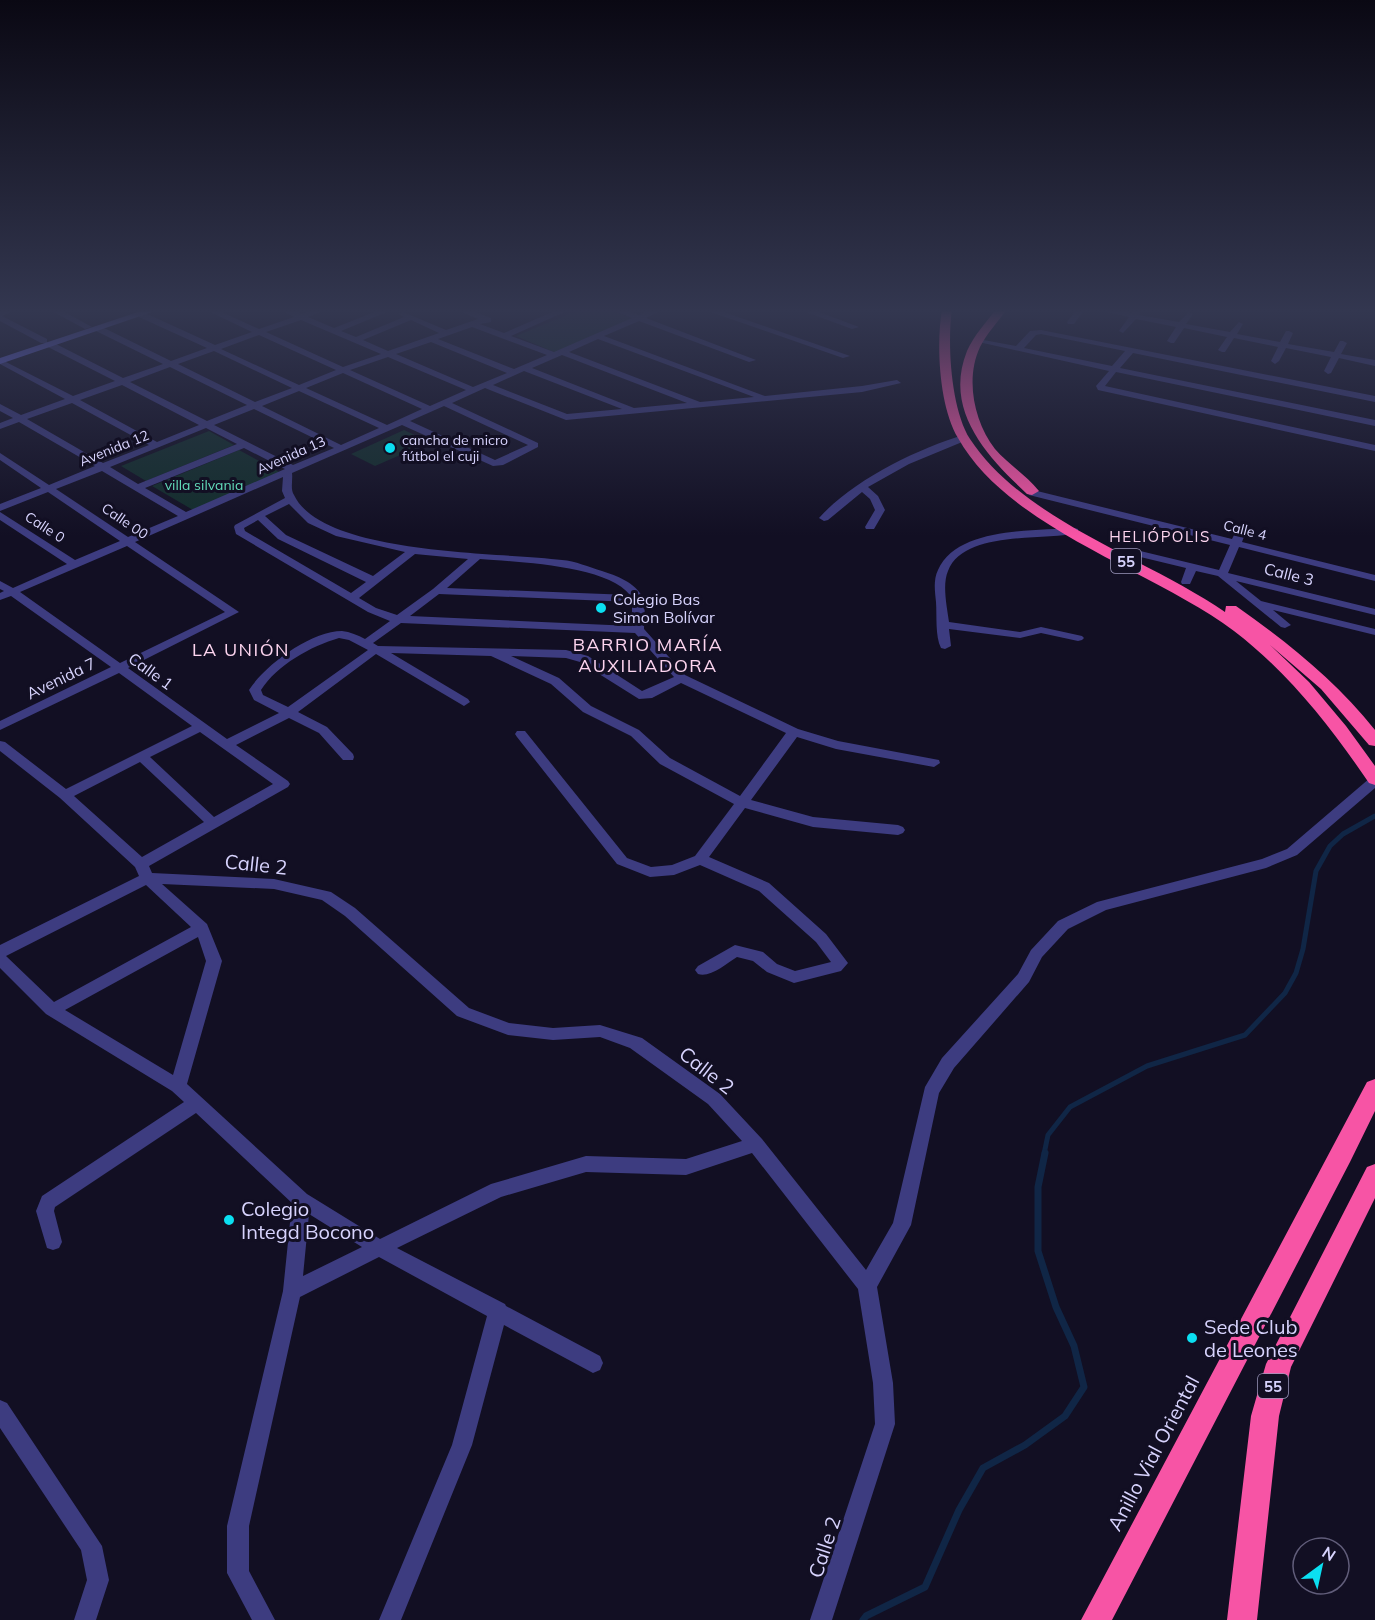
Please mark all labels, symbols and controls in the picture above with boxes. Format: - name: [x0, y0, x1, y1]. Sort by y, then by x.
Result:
- street label: Avenida 12: [76, 426, 152, 470]
- place label: cancha de micro fútbol el cuji: [402, 431, 508, 465]
- street label: Avenida 13: [254, 432, 328, 478]
- marker: cancha de micro fútbol el cuji: [383, 441, 397, 455]
- park label: villa silvania: [165, 476, 243, 494]
- street label: Calle 00: [98, 499, 152, 543]
- street label: Calle 0: [22, 507, 68, 547]
- street label: Calle 4: [1221, 516, 1269, 544]
- district label: HELIÓPOLIS: [1109, 527, 1211, 546]
- road number: 55: [1111, 549, 1141, 573]
- street label: Calle 3: [1262, 558, 1316, 590]
- place label: Colegio Bas Simon Bolívar: [613, 589, 715, 627]
- marker: Colegio Bas Simon Bolívar: [594, 601, 608, 615]
- district label: BARRIO MARÍA AUXILIADORA: [573, 633, 723, 677]
- district label: LA UNIÓN: [192, 638, 290, 661]
- street label: Calle 1: [125, 648, 177, 694]
- street label: Avenida 7: [23, 653, 99, 703]
- street label: Calle 2: [223, 848, 289, 880]
- street label: Calle 2: [674, 1041, 740, 1099]
- place label: Colegio Integd Bocono: [241, 1196, 374, 1244]
- marker: Colegio Integd Bocono: [222, 1213, 236, 1227]
- place label: Sede Club de Leones: [1204, 1314, 1298, 1362]
- marker: Sede Club de Leones: [1185, 1331, 1199, 1345]
- street label: Anillo Vial Oriental: [1102, 1371, 1204, 1535]
- road number: 55: [1258, 1374, 1288, 1398]
- street label: Calle 2: [802, 1513, 846, 1581]
- north arrow: [1291, 1536, 1351, 1596]
- text: N: [1319, 1542, 1340, 1565]

